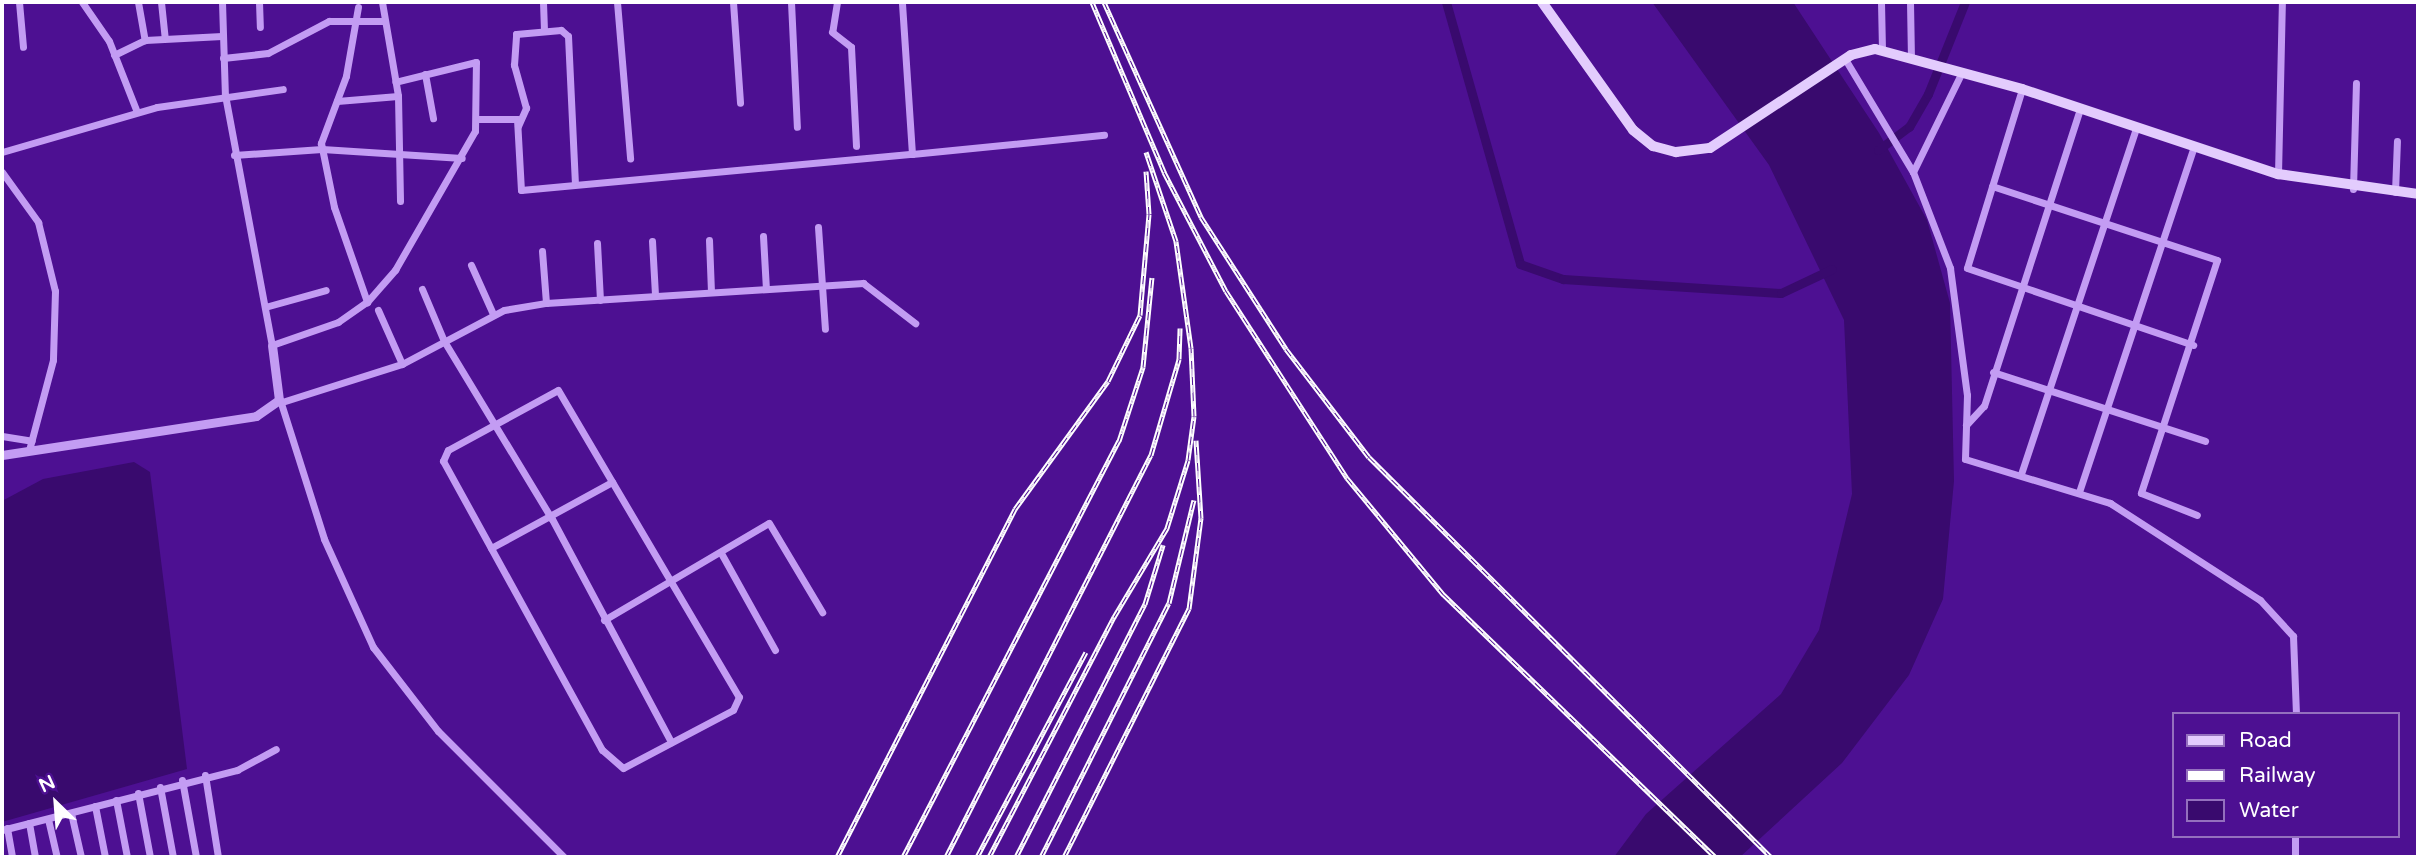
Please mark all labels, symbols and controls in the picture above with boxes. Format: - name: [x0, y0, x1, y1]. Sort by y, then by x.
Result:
- legend: [2172, 712, 2399, 838]
- text: Road: [2239, 728, 2292, 753]
- text: Railway: [2239, 763, 2316, 788]
- north arrow: [21, 768, 91, 838]
- text: N: [36, 771, 59, 797]
- text: Water: [2239, 798, 2299, 823]

